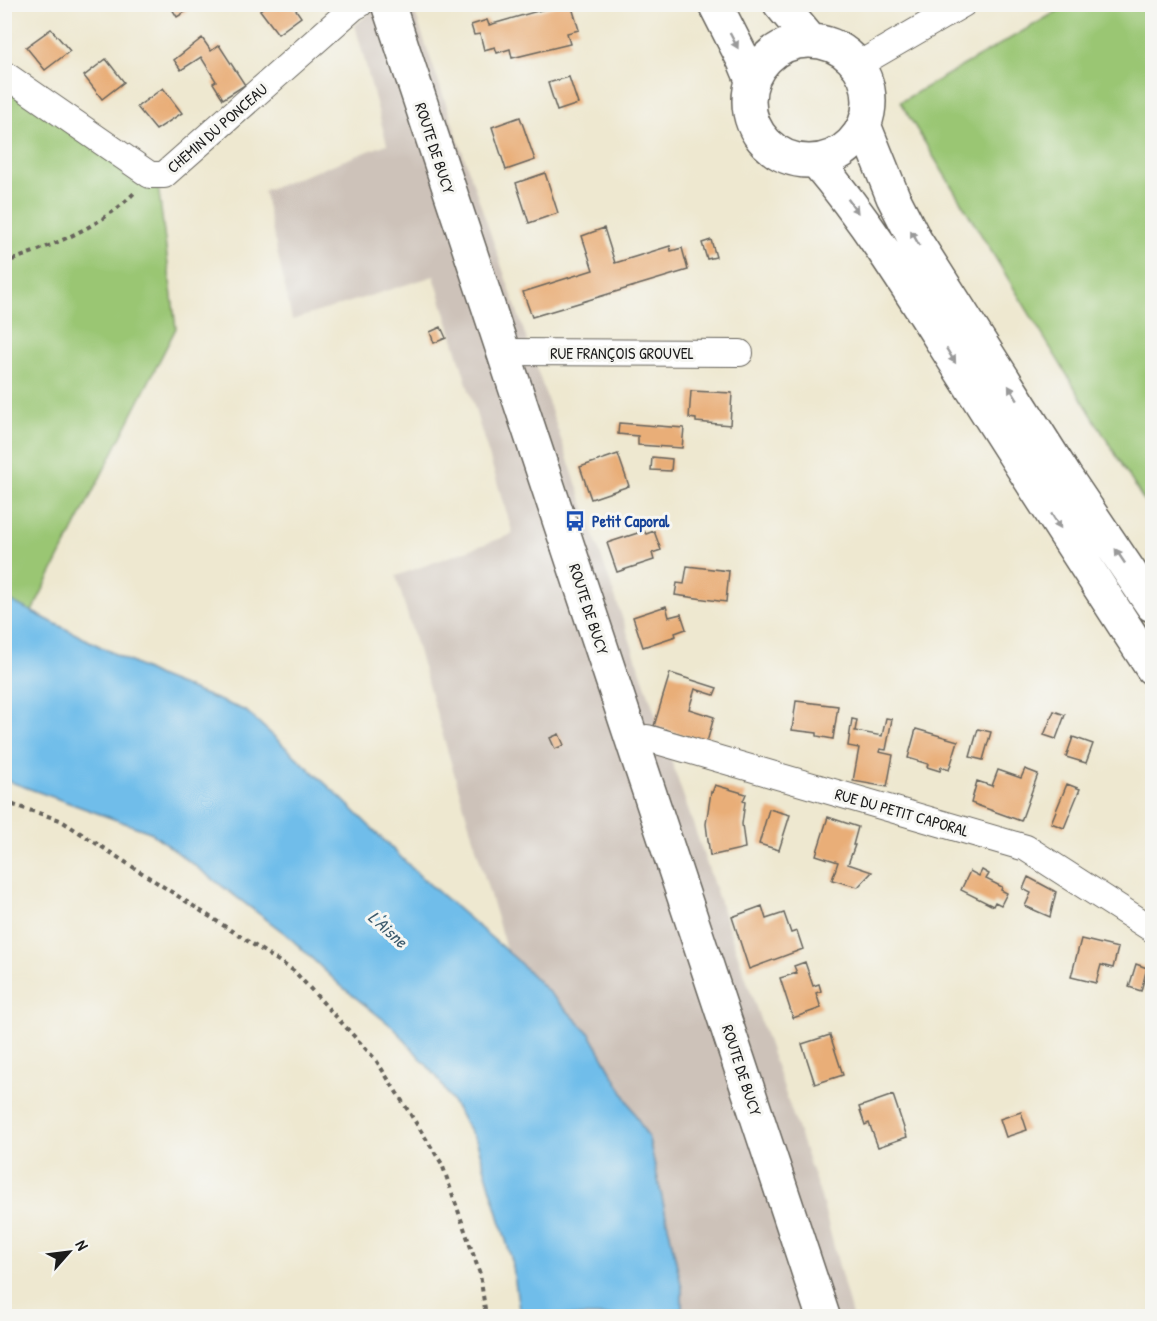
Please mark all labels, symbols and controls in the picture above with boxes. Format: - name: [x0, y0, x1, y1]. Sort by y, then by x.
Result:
- one-way arrow: [730, 33, 739, 50]
- street label: CHEMIN DU PONCEAU: [162, 78, 272, 178]
- street label: ROUTE DE BUCY: [410, 100, 460, 196]
- one-way arrow: [846, 199, 858, 214]
- one-way arrow: [910, 229, 920, 246]
- street label: RUE FRANÇOIS GROUVEL: [550, 342, 694, 364]
- one-way arrow: [946, 348, 957, 364]
- one-way arrow: [1008, 385, 1019, 401]
- bus stop icon: Petit Caporal: [563, 509, 587, 533]
- place label: Petit Caporal: [592, 510, 670, 533]
- one-way arrow: [1050, 513, 1061, 529]
- one-way arrow: [1115, 548, 1126, 564]
- street label: ROUTE DE BUCY: [564, 561, 614, 657]
- street label: RUE DU PETIT CAPORAL: [833, 782, 972, 842]
- water label: L'Aisne: [363, 905, 414, 954]
- street label: ROUTE DE BUCY: [717, 1022, 767, 1118]
- north arrow: [39, 1222, 99, 1282]
- text: N: [71, 1236, 94, 1254]

